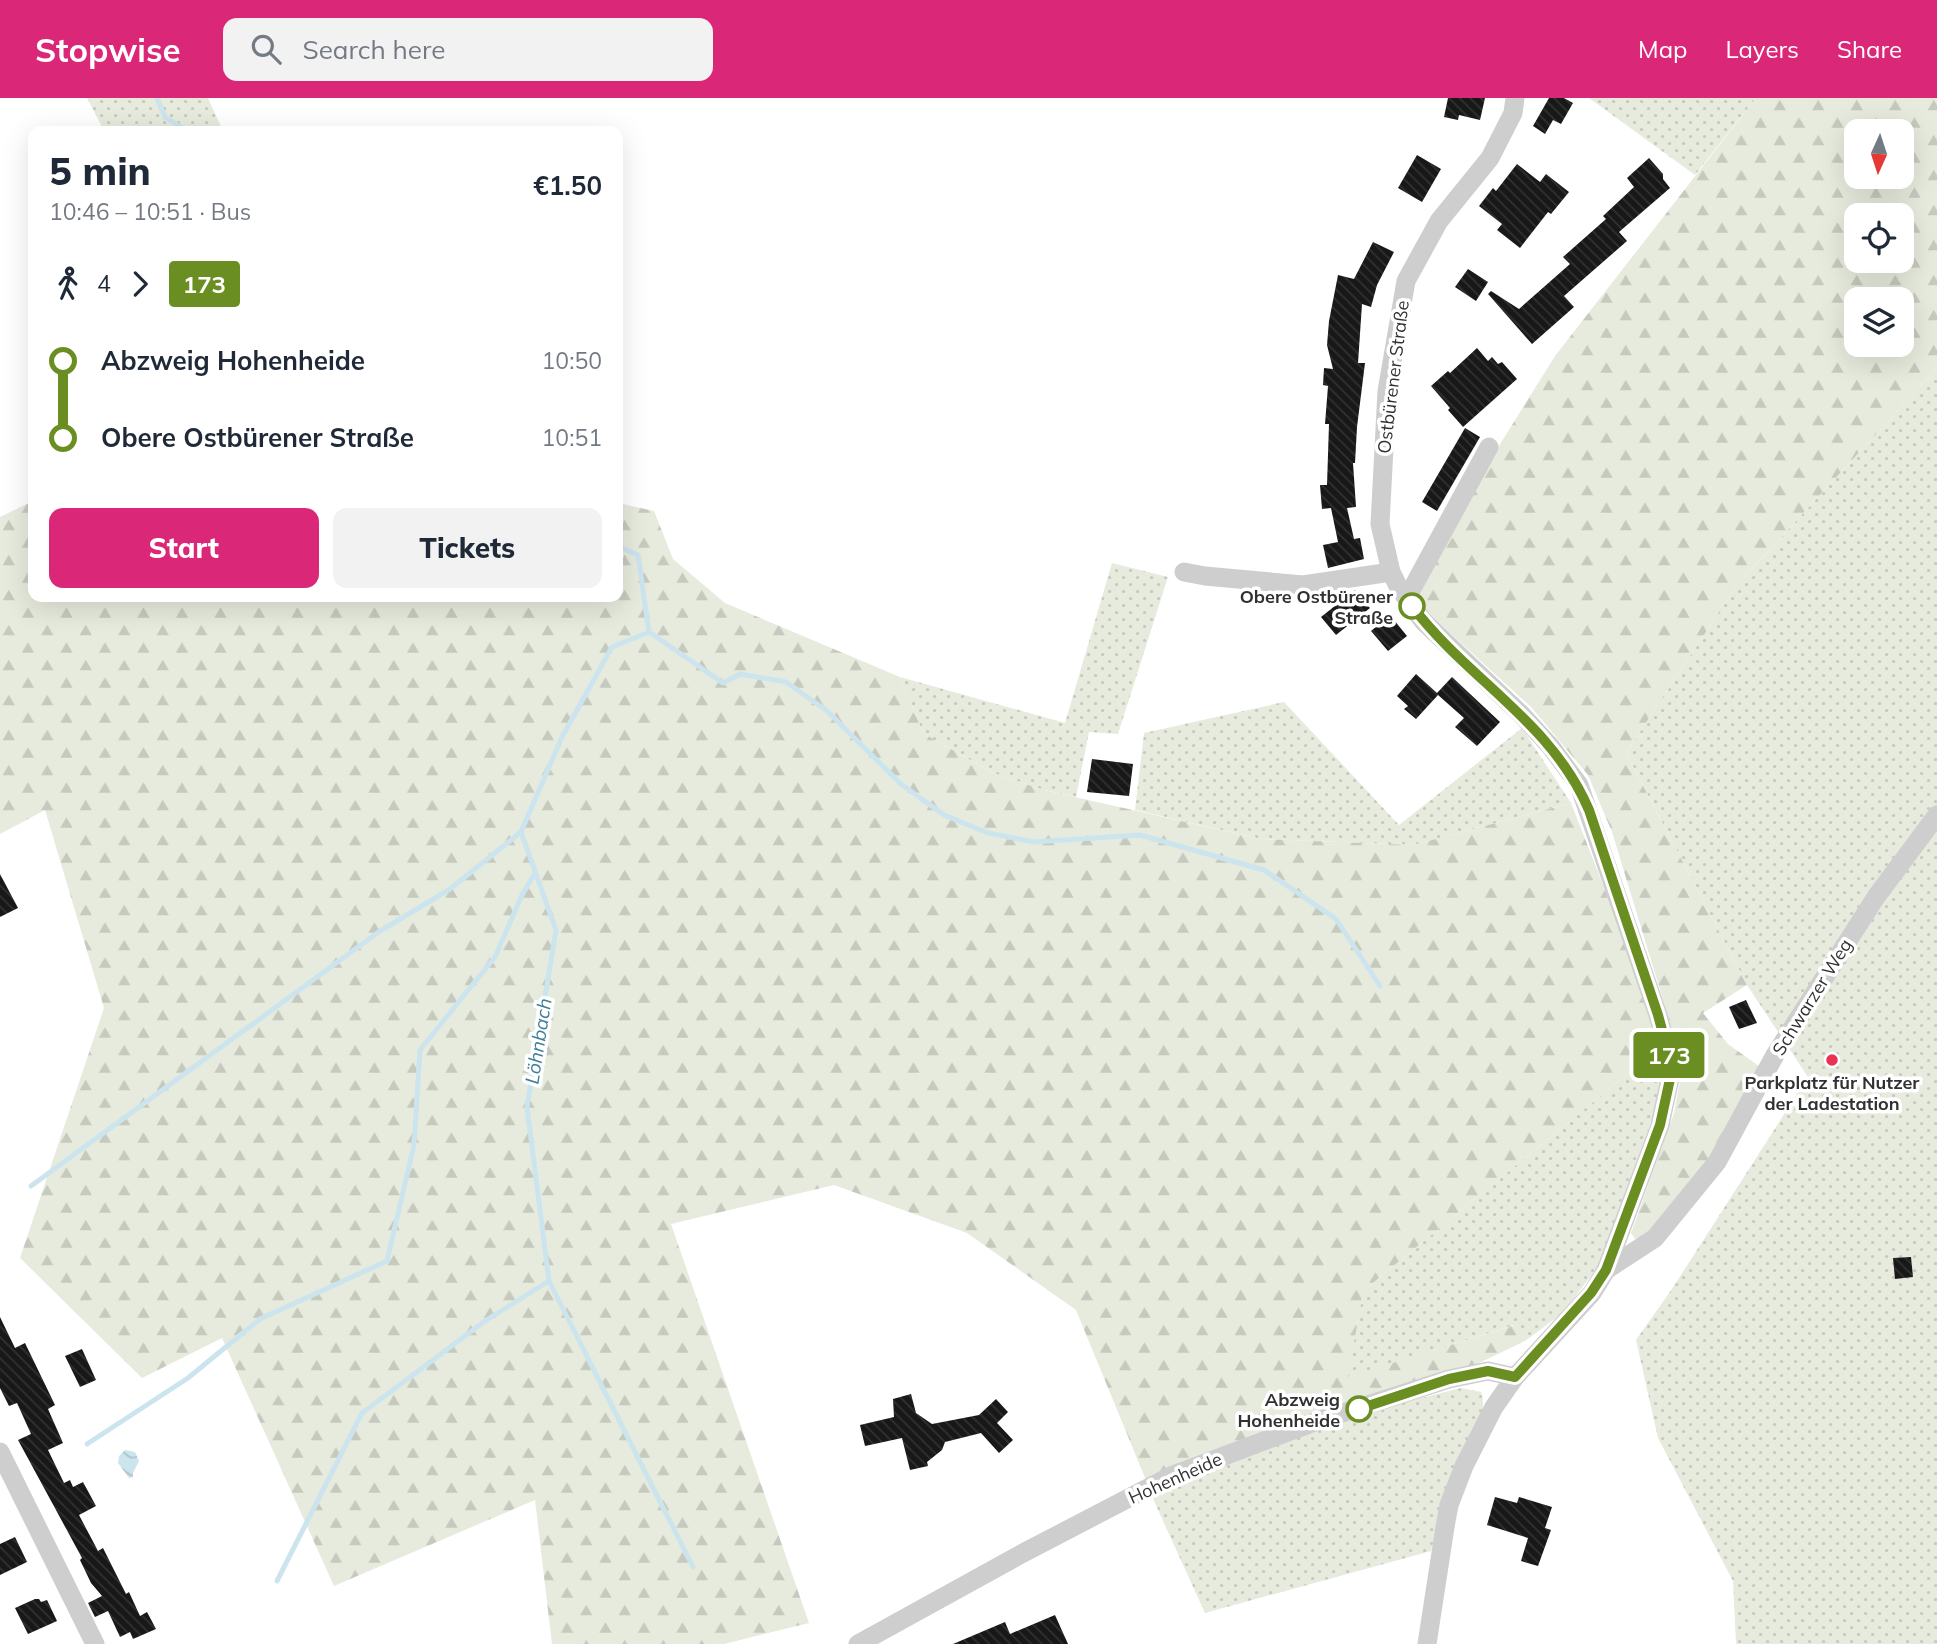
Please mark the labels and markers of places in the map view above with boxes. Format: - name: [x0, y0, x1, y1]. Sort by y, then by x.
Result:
- place label: Obere Ostbürener Straße: [1240, 585, 1394, 629]
- marker: Obere Ostbürener Straße: [1399, 593, 1425, 619]
- marker: Parkplatz für Nutzer der Ladestation: [1824, 1052, 1840, 1068]
- place label: Parkplatz für Nutzer der Ladestation: [1745, 1071, 1920, 1115]
- place label: Abzweig Hohenheide: [1237, 1388, 1340, 1432]
- marker: Abzweig Hohenheide: [1346, 1396, 1372, 1422]

